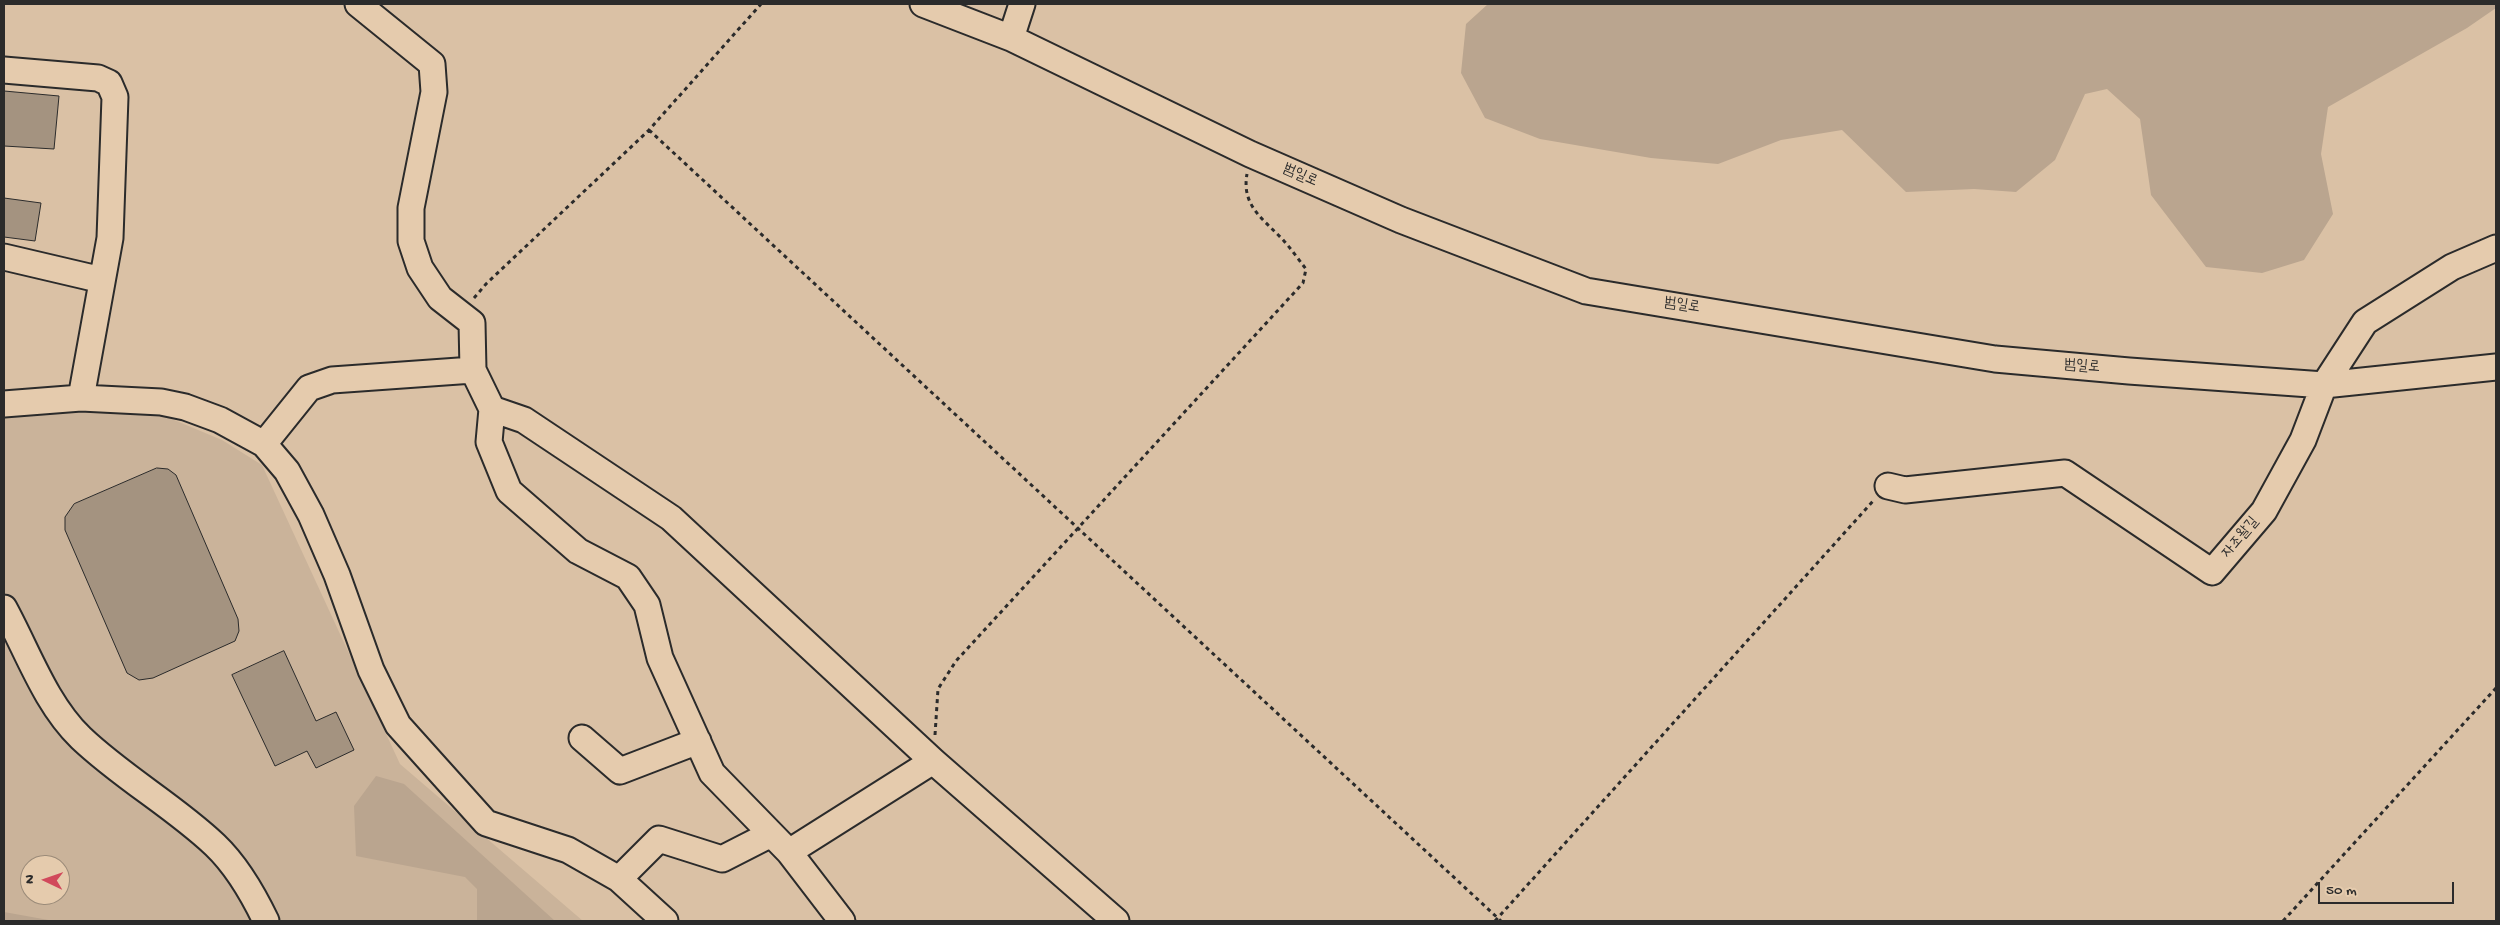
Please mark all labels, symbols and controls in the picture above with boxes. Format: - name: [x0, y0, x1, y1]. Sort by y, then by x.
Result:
- street label: 범일로: [1280, 160, 1320, 192]
- street label: 범일로: [1663, 294, 1701, 318]
- street label: 범일로: [2063, 356, 2101, 378]
- street label: 자조왈길: [2219, 514, 2263, 562]
- north arrow: [20, 855, 70, 905]
- scale bar: [2320, 872, 2456, 904]
- text: N: [22, 874, 39, 884]
- text: 50 m: [2326, 882, 2357, 900]

